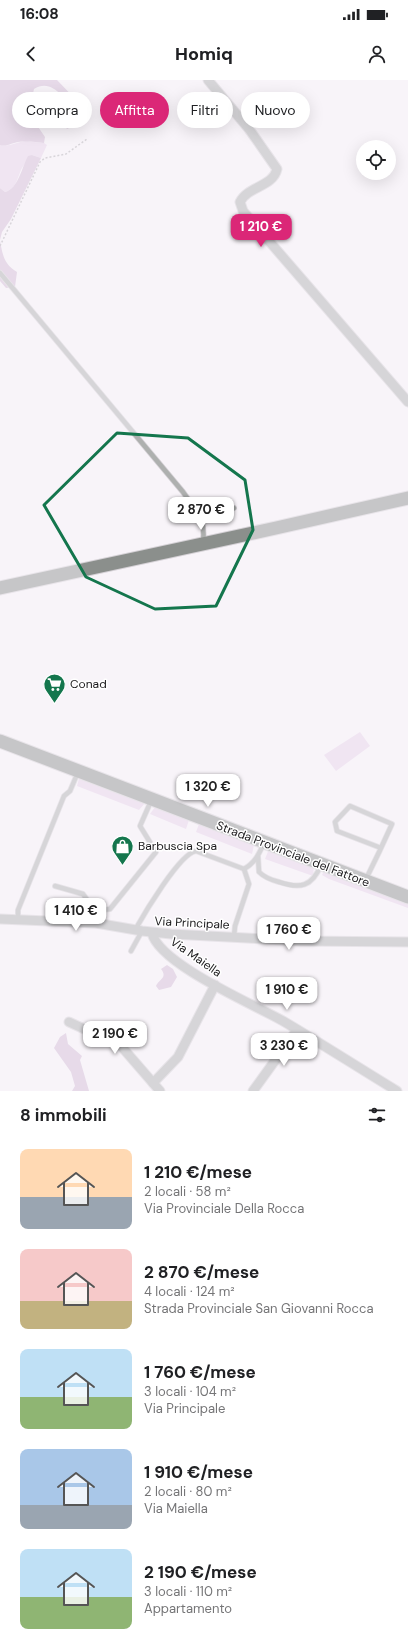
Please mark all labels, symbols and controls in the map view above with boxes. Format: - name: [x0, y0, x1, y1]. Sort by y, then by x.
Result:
- text: 16:08: [20, 4, 59, 24]
- text: Homiq: [175, 42, 233, 66]
- icon: back: [20, 43, 42, 65]
- icon: person: [366, 43, 388, 65]
- chip: Compra: [12, 92, 92, 128]
- chip: Affitta: [100, 92, 169, 128]
- chip: Filtri: [177, 92, 233, 128]
- chip: Nuovo: [241, 92, 310, 128]
- map controls: [356, 140, 396, 180]
- button: locate: [356, 140, 396, 180]
- pin: 1 210 €: [224, 214, 298, 248]
- text: 1 210 €: [240, 218, 282, 235]
- pin: 2 870 €: [164, 497, 238, 531]
- text: 2 870 €: [177, 501, 225, 518]
- supermarket icon: Conad: [42, 671, 68, 704]
- place label: Conad: [70, 676, 107, 692]
- pin: 1 320 €: [171, 774, 245, 808]
- text: 1 320 €: [185, 778, 231, 795]
- street label: Strada Provinciale del Fattore: [214, 817, 372, 891]
- shop icon: Barbuscia Spa: [109, 833, 135, 866]
- place label: Barbuscia Spa: [138, 838, 217, 854]
- pin: 1 410 €: [39, 898, 113, 932]
- text: 1 410 €: [54, 902, 98, 919]
- street label: Via Principale: [154, 913, 230, 933]
- pin: 1 760 €: [252, 917, 326, 951]
- text: 1 760 €: [266, 921, 312, 938]
- street label: Via Maiella: [167, 934, 225, 980]
- pin: 1 910 €: [250, 977, 324, 1011]
- text: 1 910 €: [265, 981, 309, 998]
- pin: 2 190 €: [78, 1021, 152, 1055]
- text: 2 190 €: [92, 1025, 138, 1042]
- pin: 3 230 €: [247, 1033, 321, 1067]
- text: 3 230 €: [260, 1037, 308, 1054]
- text: 8 immobili: [20, 1104, 107, 1126]
- icon: filters: [366, 1104, 388, 1126]
- text: 1 210 €/mese: [144, 1161, 252, 1183]
- icon: home: [52, 1165, 100, 1213]
- text: 2 locali · 58 m²: [144, 1183, 231, 1200]
- text: Via Provinciale Della Rocca: [144, 1200, 304, 1217]
- text: 2 870 €/mese: [144, 1261, 259, 1283]
- icon: home: [52, 1265, 100, 1313]
- text: 4 locali · 124 m²: [144, 1283, 235, 1300]
- text: Strada Provinciale San Giovanni Rocca: [144, 1300, 373, 1317]
- text: 1 760 €/mese: [144, 1361, 256, 1383]
- icon: home: [52, 1365, 100, 1413]
- text: 3 locali · 104 m²: [144, 1383, 236, 1400]
- text: Via Principale: [144, 1400, 225, 1417]
- text: 1 910 €/mese: [144, 1461, 253, 1483]
- icon: home: [52, 1465, 100, 1513]
- text: 2 locali · 80 m²: [144, 1483, 232, 1500]
- text: Via Maiella: [144, 1500, 208, 1517]
- text: 2 190 €/mese: [144, 1561, 257, 1583]
- icon: home: [52, 1565, 100, 1613]
- text: 3 locali · 110 m²: [144, 1583, 232, 1600]
- text: Appartamento: [144, 1600, 232, 1617]

